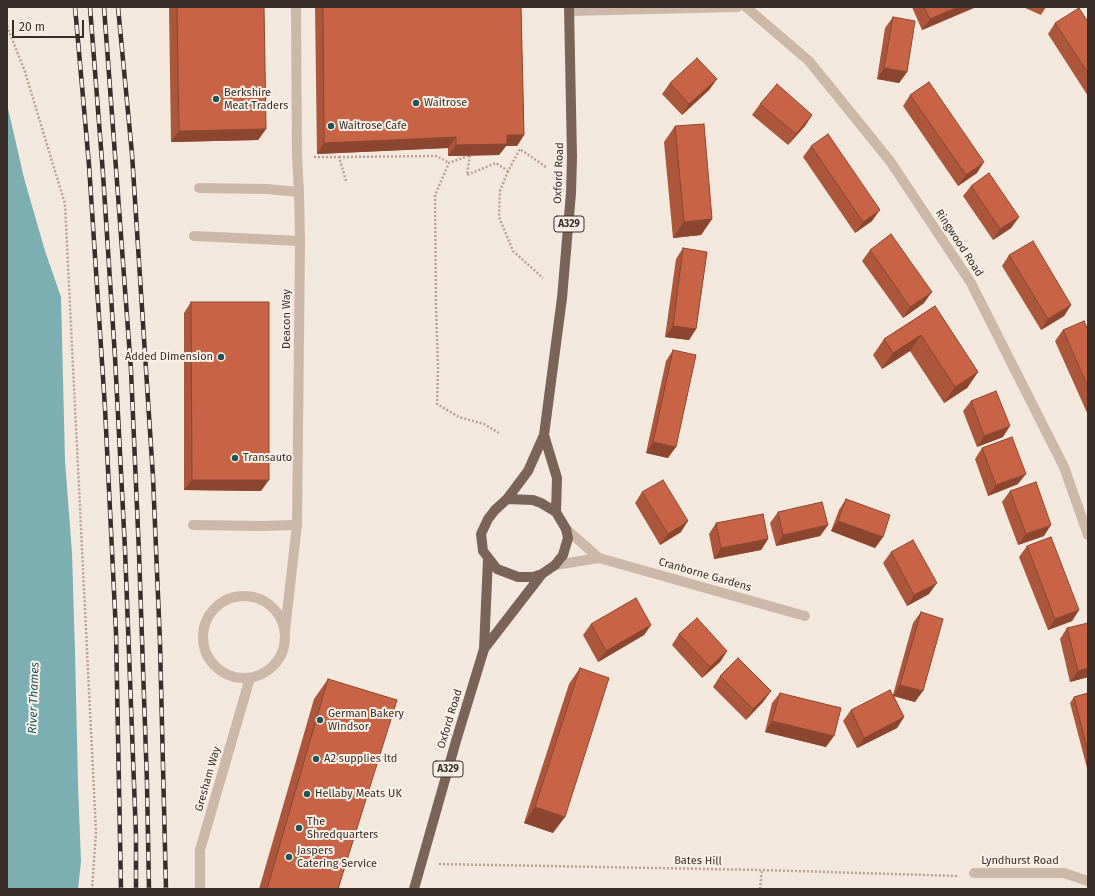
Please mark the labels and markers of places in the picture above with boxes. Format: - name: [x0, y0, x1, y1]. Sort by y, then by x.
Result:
- place label: Berkshire Meat Traders: [224, 86, 288, 112]
- marker: Berkshire Meat Traders: [211, 94, 221, 104]
- place label: Waitrose: [424, 96, 467, 110]
- marker: Waitrose: [411, 98, 421, 108]
- place label: Waitrose Cafe: [339, 119, 407, 133]
- marker: Waitrose Cafe: [326, 121, 336, 131]
- place label: Added Dimension: [125, 350, 213, 364]
- marker: Added Dimension: [216, 352, 226, 362]
- place label: Transauto: [243, 451, 292, 465]
- marker: Transauto: [230, 453, 240, 463]
- place label: German Bakery Windsor: [328, 707, 404, 733]
- marker: German Bakery Windsor: [315, 715, 325, 725]
- place label: A2 supplies ltd: [324, 752, 397, 766]
- marker: A2 supplies ltd: [311, 754, 321, 764]
- place label: Hellaby Meats UK: [315, 787, 402, 801]
- marker: Hellaby Meats UK: [302, 789, 312, 799]
- place label: The Shredquarters: [307, 815, 378, 841]
- marker: The Shredquarters: [294, 823, 304, 833]
- place label: Jaspers Catering Service: [297, 844, 377, 870]
- marker: Jaspers Catering Service: [284, 852, 294, 862]

